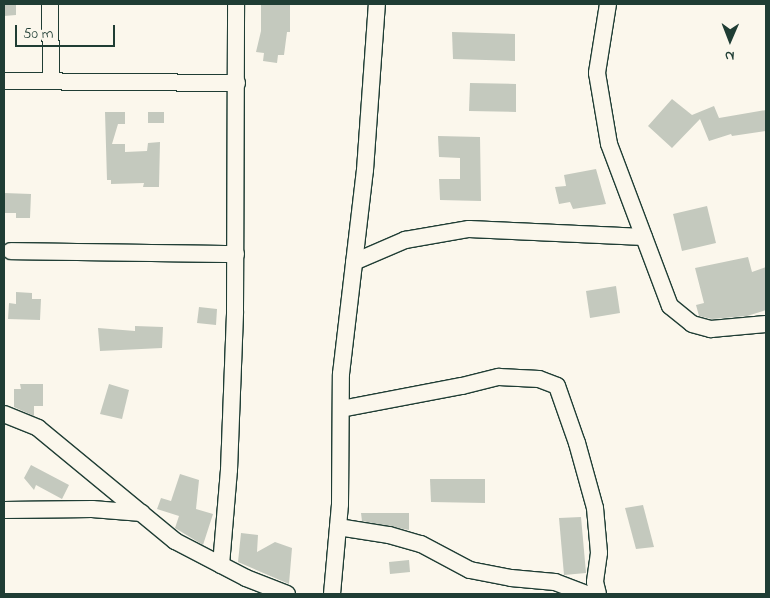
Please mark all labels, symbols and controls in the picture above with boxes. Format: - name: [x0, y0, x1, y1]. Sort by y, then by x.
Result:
- scale bar: [18, 15, 118, 47]
- north arrow: [705, 15, 755, 65]
- text: 50 m: [23, 23, 53, 45]
- text: N: [725, 45, 735, 66]

